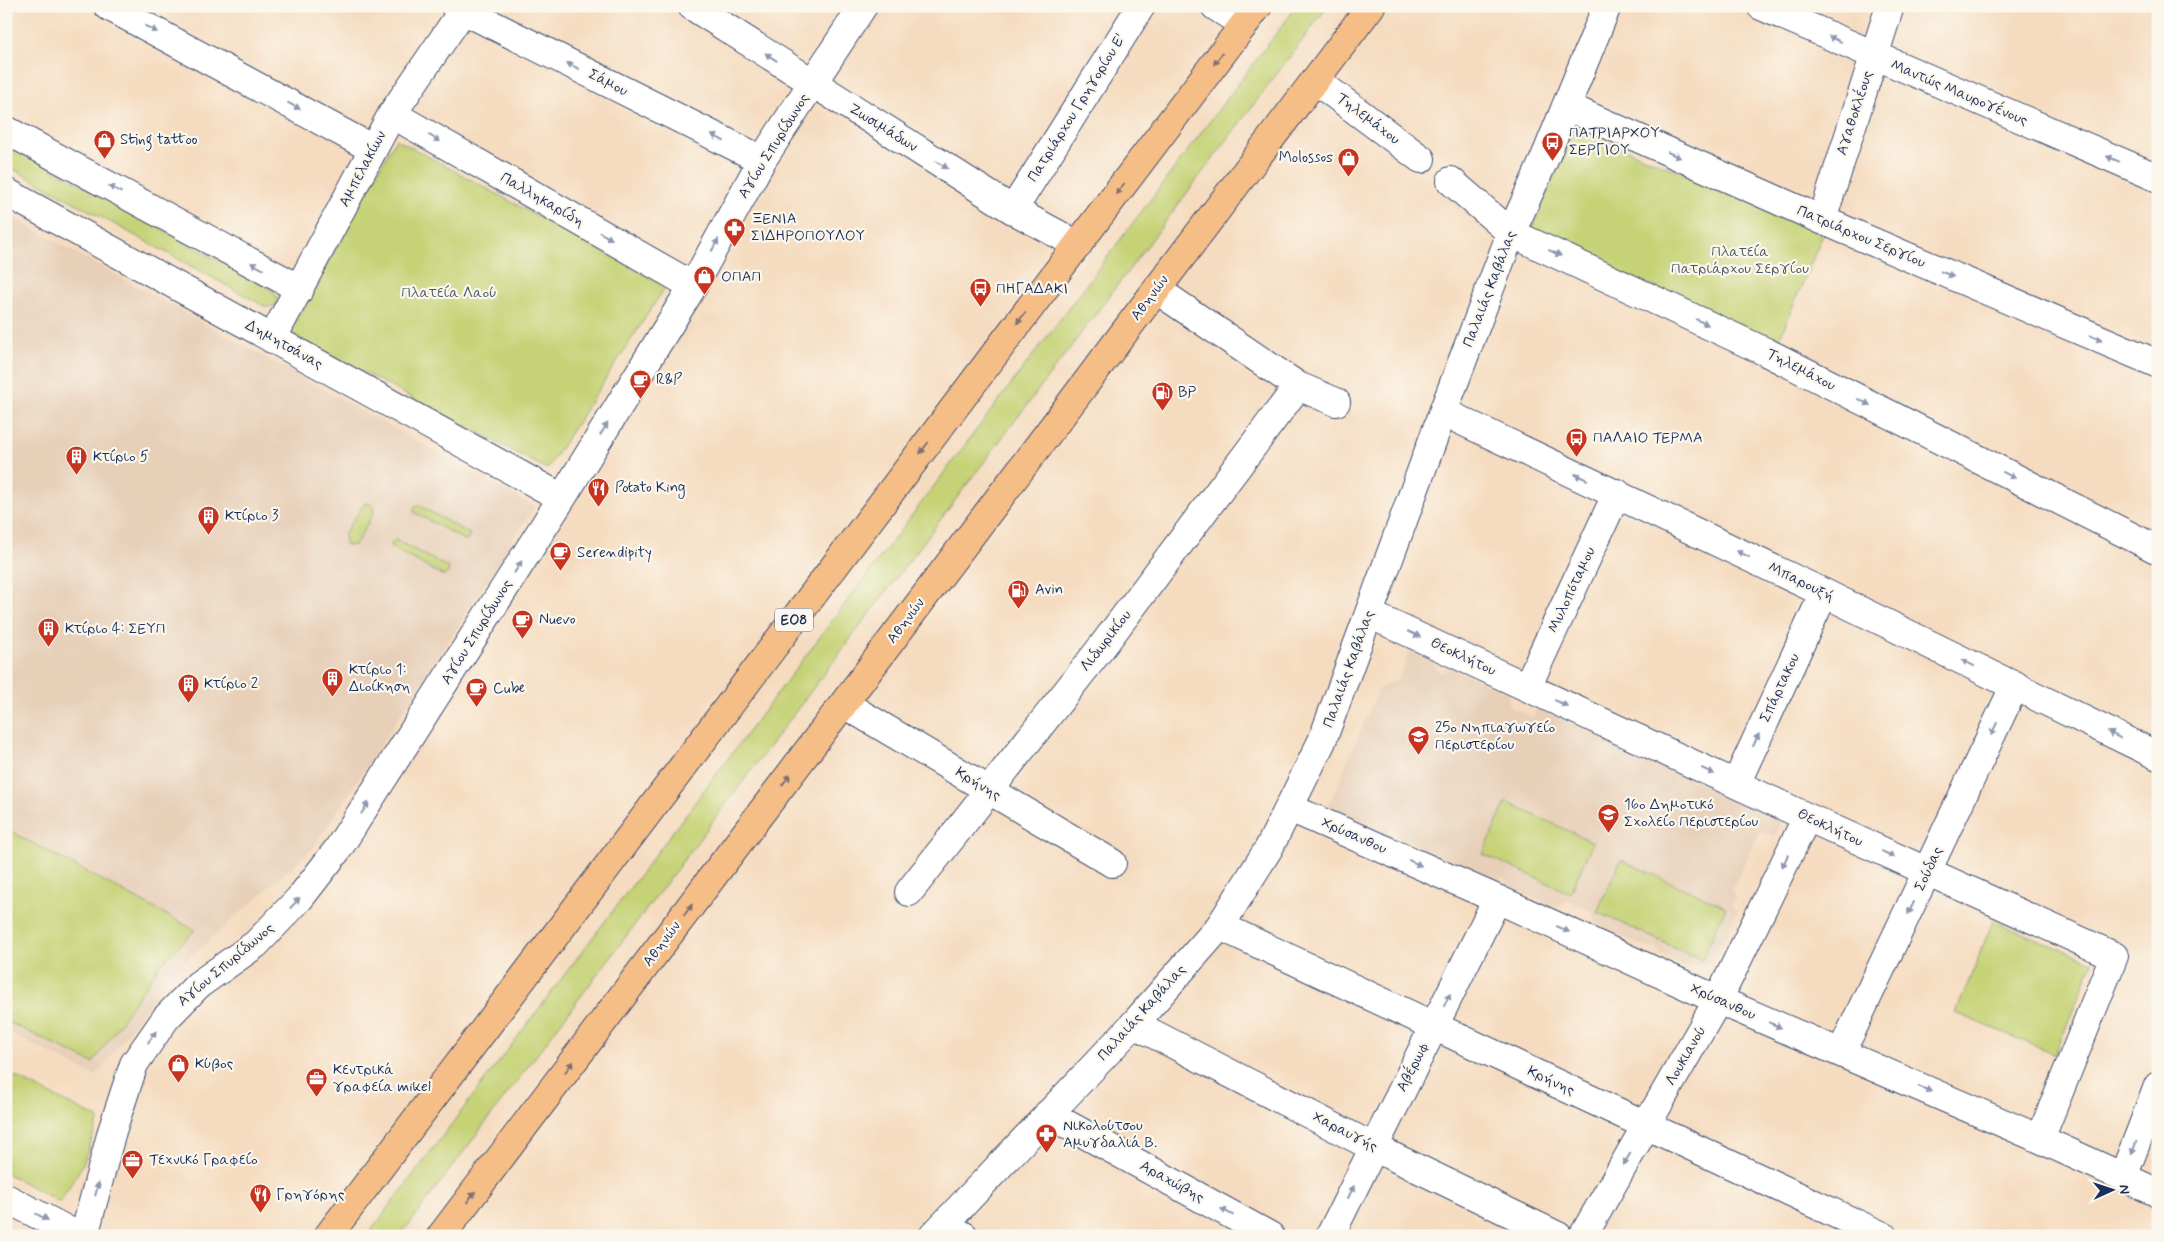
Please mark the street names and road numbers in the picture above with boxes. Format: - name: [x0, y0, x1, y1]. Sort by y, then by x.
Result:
- street label: Πατριάρχου Γρηγορίου Ε': [1023, 30, 1131, 186]
- street label: Μαντώς Μαυρογένους: [1887, 55, 2031, 131]
- street label: Σάμου: [585, 65, 631, 102]
- street label: Αγαθοκλέους: [1832, 68, 1878, 158]
- street label: Τηλεμάχου: [1332, 88, 1404, 150]
- street label: Αγίου Σπυρίδωνος: [734, 89, 815, 202]
- street label: Ζωσιμάδων: [845, 99, 922, 157]
- street label: Αμπελακίων: [335, 127, 392, 211]
- street label: Παλληκαρίδη: [496, 168, 588, 232]
- street label: Πατριάρχου Σεργίου: [1794, 201, 1929, 273]
- street label: Παλαιάς Καβάλας: [1459, 227, 1522, 350]
- street label: Αθηνών: [1126, 271, 1174, 325]
- street label: Δημητσάνας: [242, 315, 327, 375]
- street label: Τηλεμάχου: [1763, 344, 1839, 396]
- street label: Μυλοπόταμου: [1543, 544, 1601, 636]
- street label: Μπαρουξή: [1765, 557, 1838, 607]
- street label: Αγίου Σπυρίδωνος: [437, 575, 518, 688]
- street label: Αθηνών: [882, 594, 930, 648]
- street label: Λιδωρικίου: [1076, 606, 1137, 676]
- street label: Παλαιάς Καβάλας: [1318, 607, 1380, 730]
- road number: ΕΟ8: [775, 608, 813, 632]
- street label: Θεοκλήτου: [1427, 633, 1499, 681]
- street label: Σπάρτακου: [1755, 650, 1805, 726]
- street label: Κρήνης: [951, 763, 1005, 806]
- street label: Θεοκλήτου: [1794, 804, 1866, 852]
- street label: Χρύσανθου: [1318, 813, 1390, 859]
- street label: Σούδας: [1910, 843, 1948, 895]
- street label: Αθηνών: [638, 917, 686, 971]
- street label: Αγίου Σπυρίδωνος: [173, 918, 279, 1011]
- street label: Παλαιάς Καβάλας: [1093, 960, 1191, 1066]
- street label: Χρύσανθου: [1687, 979, 1759, 1025]
- street label: Λουκιανού: [1661, 1023, 1711, 1089]
- street label: Αβέρωφ: [1392, 1039, 1434, 1095]
- street label: Κρήνης: [1524, 1061, 1578, 1101]
- street label: Χαραυγής: [1309, 1107, 1381, 1157]
- street label: Αραχώβης: [1136, 1156, 1208, 1208]

